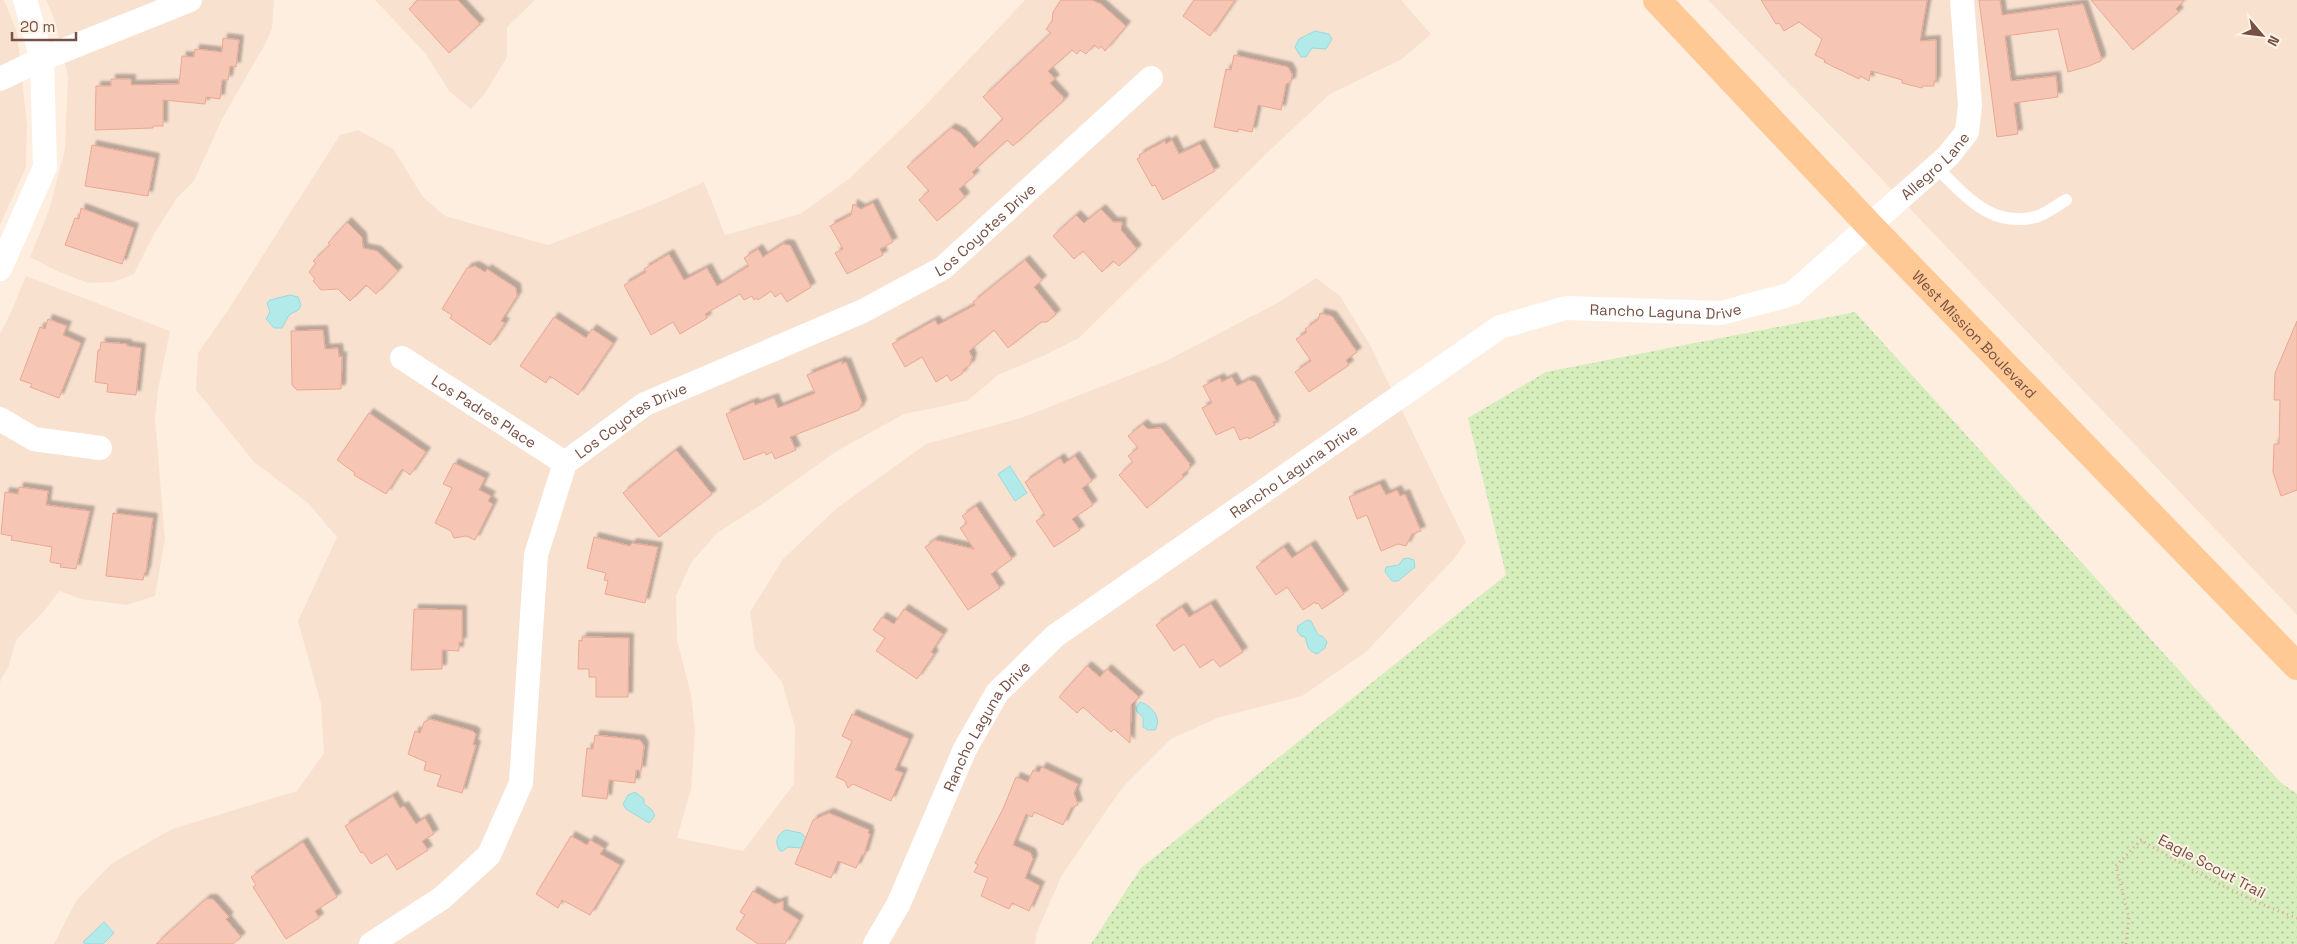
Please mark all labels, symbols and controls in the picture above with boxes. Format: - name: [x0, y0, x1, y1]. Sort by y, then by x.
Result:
- scale bar: [12, 10, 76, 42]
- north arrow: [2237, 10, 2287, 60]
- text: 20 m: [20, 17, 55, 36]
- text: N: [2263, 33, 2284, 49]
- street label: Allegro Lane: [1896, 128, 1973, 203]
- street label: Los Coyotes Drive: [931, 179, 1039, 280]
- street label: West Mission Boulevard: [1908, 266, 2041, 402]
- street label: Rancho Laguna Drive: [1589, 298, 1743, 323]
- street label: Los Padres Place: [428, 370, 541, 452]
- street label: Los Coyotes Drive: [571, 378, 690, 462]
- street label: Rancho Laguna Drive: [1226, 419, 1361, 522]
- street label: Rancho Laguna Drive: [939, 656, 1034, 794]
- street label: Eagle Scout Trail: [2155, 830, 2269, 902]

